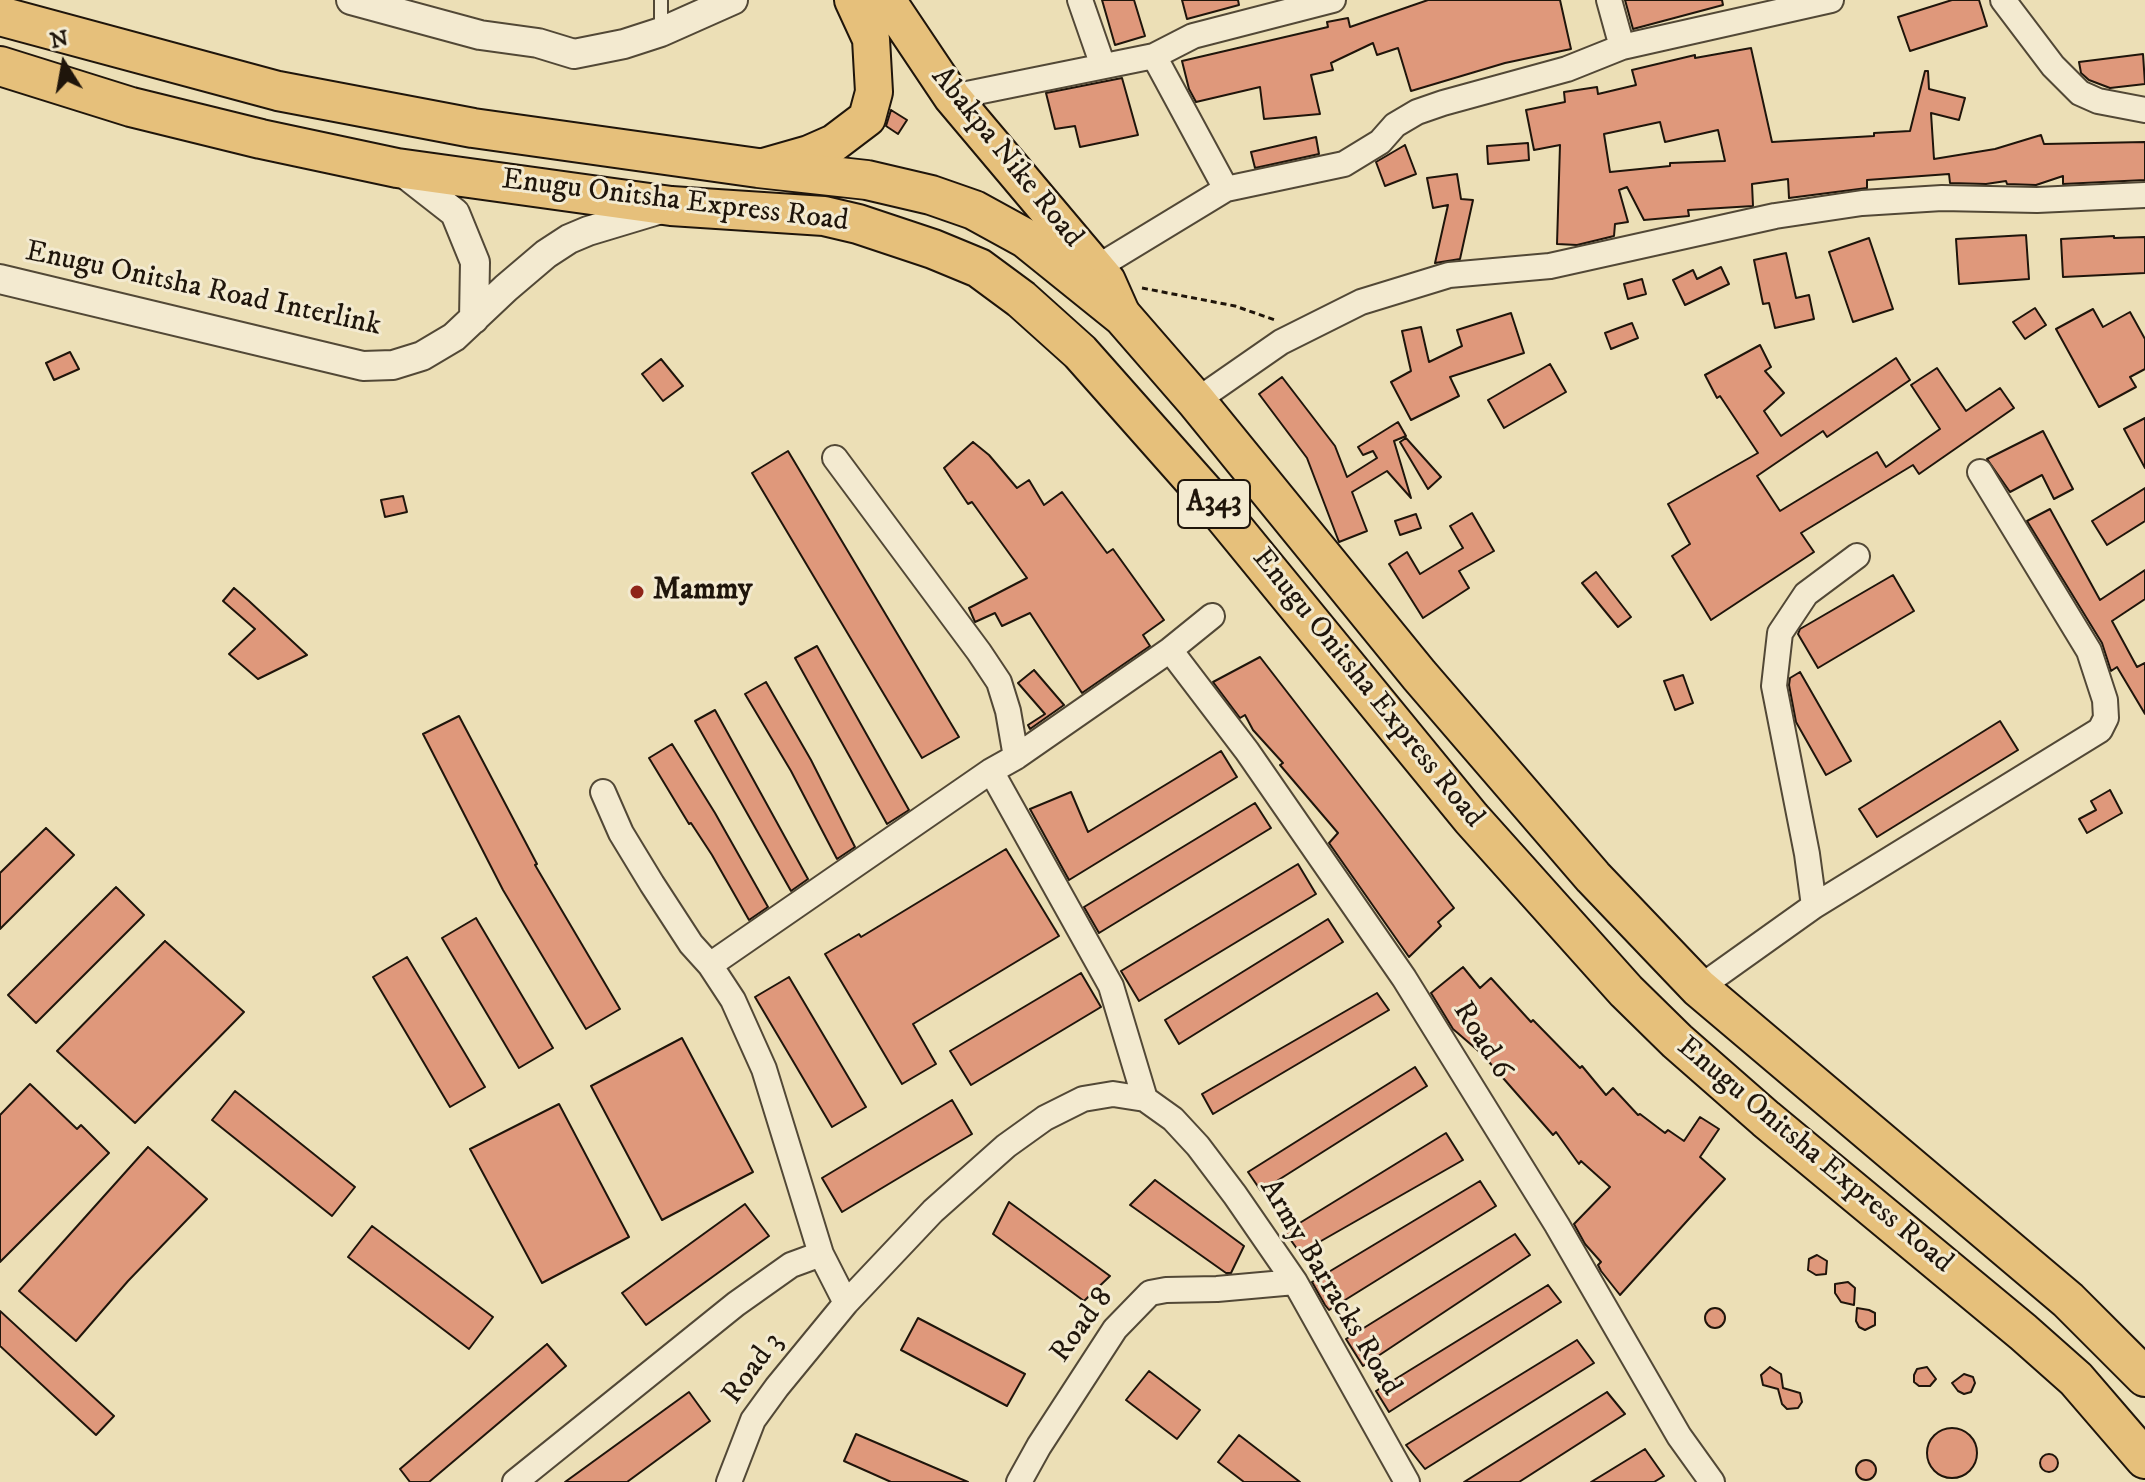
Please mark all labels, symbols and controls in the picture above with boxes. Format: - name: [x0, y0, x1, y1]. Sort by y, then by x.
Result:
- north arrow: [24, 24, 104, 104]
- text: N: [48, 25, 71, 55]
- street label: Abakpa Nike Road: [922, 60, 1090, 256]
- street label: Enugu Onitsha Express Road: [500, 163, 850, 241]
- street label: Enugu Onitsha Road Interlink: [22, 235, 384, 345]
- road number: A343: [1178, 480, 1250, 528]
- street label: Enugu Onitsha Express Road: [1243, 542, 1491, 836]
- place label: Mammy: [653, 574, 752, 610]
- marker: Mammy: [628, 583, 646, 601]
- street label: Road 6: [1443, 996, 1519, 1086]
- street label: Enugu Onitsha Express Road: [1669, 1030, 1959, 1282]
- street label: Army Barracks Road: [1250, 1173, 1408, 1403]
- street label: Road 8: [1044, 1282, 1122, 1370]
- street label: Road 3: [716, 1326, 792, 1412]

